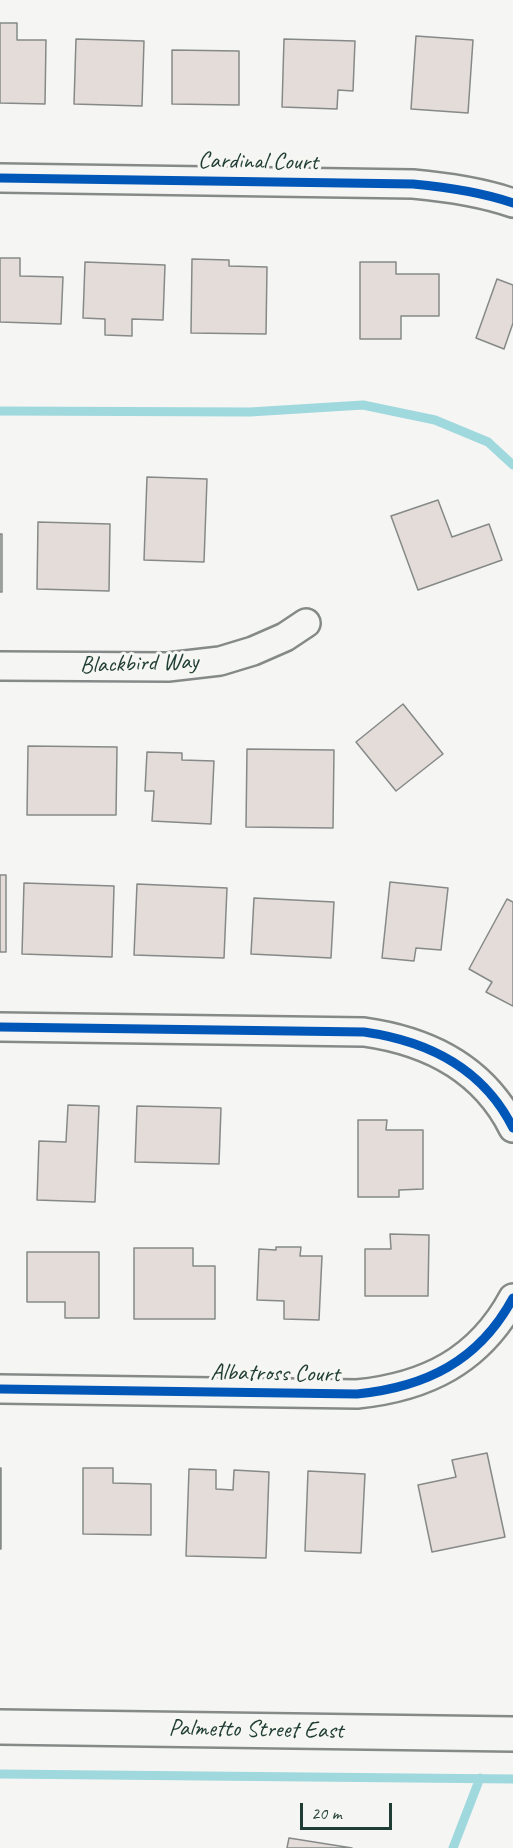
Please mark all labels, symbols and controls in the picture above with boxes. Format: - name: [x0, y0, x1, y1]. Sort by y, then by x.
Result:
- street label: Cardinal Court: [198, 147, 318, 177]
- street label: Blackbird Way: [79, 648, 199, 680]
- street label: Albatross Court: [210, 1358, 340, 1390]
- street label: Palmetto Street East: [168, 1714, 344, 1746]
- scale bar: [303, 1791, 394, 1829]
- text: 20 m: [311, 1802, 342, 1824]

